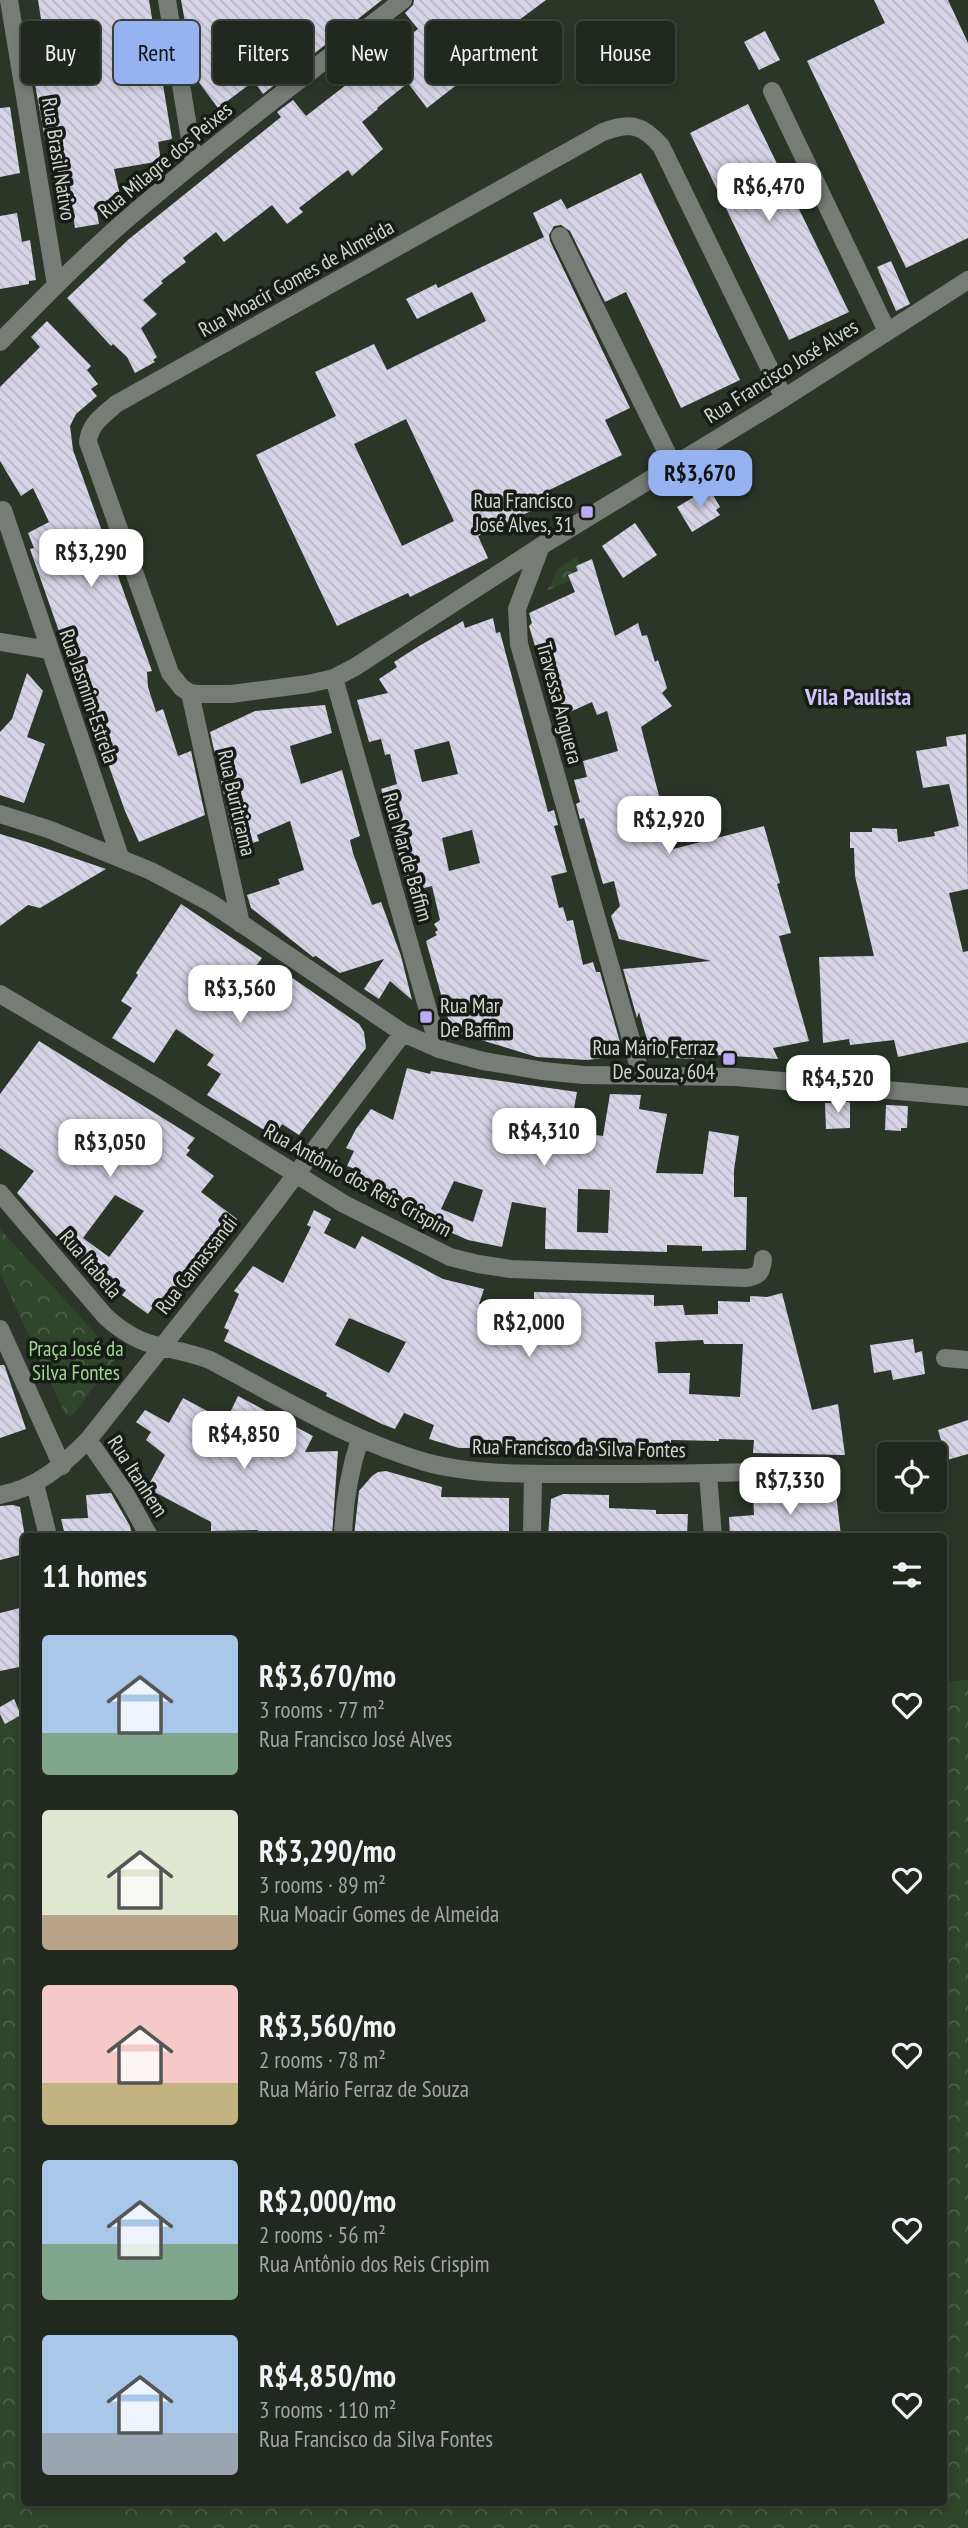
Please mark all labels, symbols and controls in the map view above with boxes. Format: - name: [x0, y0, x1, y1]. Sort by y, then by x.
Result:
- chip: Buy: [21, 21, 100, 84]
- chip: Rent: [114, 21, 199, 84]
- chip: Filters: [213, 21, 313, 84]
- chip: New: [327, 21, 412, 84]
- chip: Apartment: [426, 21, 562, 84]
- chip: House: [576, 21, 675, 84]
- street label: Rua Brasil Nativo: [36, 95, 82, 223]
- street label: Rua Milagre dos Peixes: [92, 96, 238, 224]
- pin: R$6,470: [704, 164, 834, 223]
- text: R$6,470: [733, 171, 805, 200]
- street label: Rua Moacir Gomes de Almeida: [194, 213, 398, 343]
- street label: Rua Francisco José Alves: [699, 313, 863, 429]
- pin: R$3,670: [635, 450, 765, 510]
- text: R$3,670: [664, 458, 736, 487]
- place label: Rua Francisco José Alves, 31: [474, 487, 573, 538]
- marker: Rua Francisco José Alves, 31: [579, 504, 595, 520]
- pin: R$3,290: [26, 530, 156, 589]
- text: R$3,290: [55, 537, 127, 566]
- street label: Rua Jasmim-Estrela: [53, 625, 125, 767]
- street label: Travessa Anguera: [531, 639, 589, 767]
- district label: Vila Paulista: [804, 681, 911, 712]
- street label: Rua Buritirama: [212, 747, 262, 859]
- street label: Rua Mar de Baffim: [377, 789, 439, 925]
- pin: R$2,920: [604, 796, 734, 856]
- text: R$2,920: [633, 804, 705, 833]
- pin: R$3,560: [175, 965, 305, 1025]
- text: R$3,560: [204, 973, 276, 1002]
- place label: Rua Mar De Baffim: [440, 992, 511, 1043]
- marker: Rua Mar De Baffim: [418, 1009, 434, 1025]
- place label: Rua Mário Ferraz De Souza, 604: [593, 1034, 716, 1085]
- marker: Rua Mário Ferraz De Souza, 604: [721, 1051, 737, 1067]
- pin: R$4,520: [773, 1056, 903, 1115]
- text: R$4,520: [802, 1063, 874, 1092]
- pin: R$4,310: [479, 1108, 609, 1168]
- text: R$4,310: [508, 1116, 580, 1145]
- street label: Rua Antônio dos Reis Crispim: [259, 1117, 457, 1243]
- pin: R$3,050: [45, 1120, 175, 1179]
- text: R$3,050: [74, 1127, 146, 1156]
- street label: Rua Camassandi: [149, 1210, 243, 1320]
- street label: Rua Itabela: [54, 1224, 128, 1304]
- pin: R$2,000: [464, 1300, 594, 1359]
- text: R$2,000: [493, 1307, 565, 1336]
- park label: Praça José da Silva Fontes: [28, 1335, 124, 1386]
- pin: R$4,850: [179, 1412, 309, 1471]
- text: R$4,850: [208, 1419, 280, 1448]
- street label: Rua Itanhem: [102, 1430, 174, 1522]
- street label: Rua Francisco da Silva Fontes: [472, 1433, 686, 1463]
- map controls: [877, 1442, 947, 1512]
- button: locate: [877, 1442, 947, 1512]
- pin: R$7,330: [725, 1458, 855, 1517]
- text: R$7,330: [755, 1465, 825, 1494]
- text: 11 homes: [42, 1556, 147, 1595]
- icon: filters: [888, 1556, 926, 1594]
- text: R$3,670/mo: [259, 1656, 396, 1695]
- icon: home: [98, 1663, 182, 1747]
- icon: heart: [888, 1686, 926, 1724]
- text: 3 rooms · 77 m²: [259, 1695, 385, 1724]
- text: Rua Francisco José Alves: [259, 1724, 452, 1753]
- text: R$3,290/mo: [259, 1831, 396, 1870]
- icon: home: [98, 1838, 182, 1922]
- icon: heart: [888, 1861, 926, 1899]
- text: 3 rooms · 89 m²: [259, 1870, 386, 1899]
- text: Rua Moacir Gomes de Almeida: [259, 1899, 499, 1928]
- text: R$3,560/mo: [259, 2006, 396, 2045]
- icon: home: [98, 2013, 182, 2097]
- icon: heart: [888, 2036, 926, 2074]
- text: 2 rooms · 78 m²: [259, 2045, 386, 2074]
- text: Rua Mário Ferraz de Souza: [259, 2074, 469, 2103]
- text: R$2,000/mo: [259, 2181, 396, 2220]
- icon: home: [98, 2188, 182, 2272]
- icon: heart: [888, 2211, 926, 2249]
- text: 2 rooms · 56 m²: [259, 2220, 386, 2249]
- text: Rua Antônio dos Reis Crispim: [259, 2249, 490, 2278]
- text: R$4,850/mo: [259, 2356, 396, 2395]
- icon: home: [98, 2363, 182, 2447]
- icon: heart: [888, 2386, 926, 2424]
- text: 3 rooms · 110 m²: [259, 2395, 396, 2424]
- text: Rua Francisco da Silva Fontes: [259, 2424, 493, 2453]

